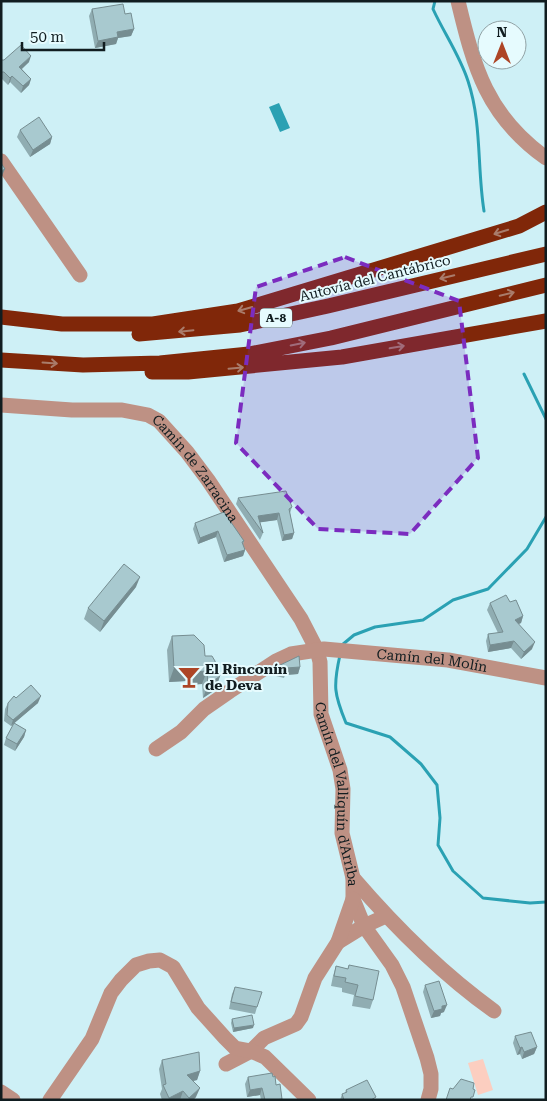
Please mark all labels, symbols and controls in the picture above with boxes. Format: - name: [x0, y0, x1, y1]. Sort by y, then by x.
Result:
- scale bar: [22, 20, 105, 52]
- north arrow: [477, 20, 527, 70]
- text: N: [497, 24, 508, 40]
- text: 50 m: [30, 28, 65, 46]
- one-way arrow: [494, 227, 510, 237]
- street label: Autovía del Cantábrico: [298, 251, 452, 305]
- one-way arrow: [440, 273, 456, 282]
- one-way arrow: [499, 288, 515, 298]
- one-way arrow: [238, 305, 254, 315]
- road number: A-8: [260, 308, 292, 328]
- one-way arrow: [178, 326, 194, 336]
- one-way arrow: [290, 339, 306, 348]
- one-way arrow: [389, 341, 405, 351]
- one-way arrow: [42, 358, 58, 367]
- one-way arrow: [228, 364, 244, 373]
- street label: Camín de Zarracina: [150, 411, 242, 526]
- street label: Camín del Molín: [376, 646, 489, 675]
- place label: El Rinconín de Deva: [205, 661, 288, 693]
- bar icon: El Rinconín de Deva: [176, 664, 202, 690]
- street label: Camín del Valliquín d'Arriba: [313, 702, 361, 887]

